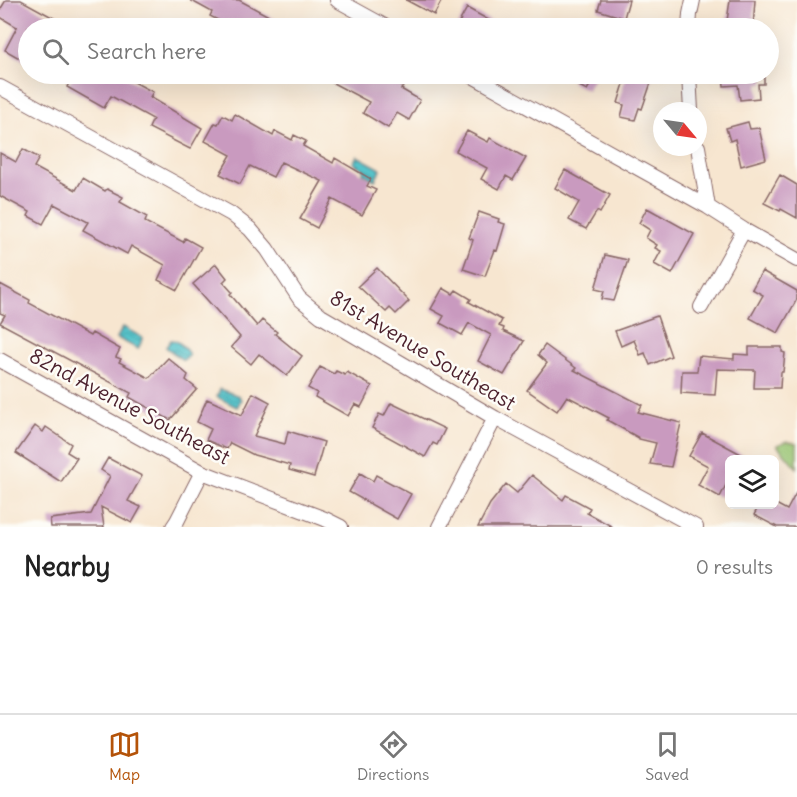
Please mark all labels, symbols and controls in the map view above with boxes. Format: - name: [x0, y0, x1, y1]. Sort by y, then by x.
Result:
- search box: [18, 18, 779, 84]
- icon: search: [39, 35, 72, 68]
- text: Search here: [87, 37, 206, 65]
- north arrow: [653, 102, 707, 156]
- street label: 81st Avenue Southeast: [325, 284, 521, 416]
- street label: 82nd Avenue Southeast: [25, 342, 235, 470]
- map controls: [725, 455, 779, 509]
- button: layers: [725, 455, 779, 509]
- text: Nearby: [24, 550, 110, 583]
- text: 0 results: [696, 554, 773, 579]
- tab: Map: [108, 728, 141, 784]
- tab: Directions: [357, 728, 429, 784]
- tab: Saved: [645, 728, 689, 784]

